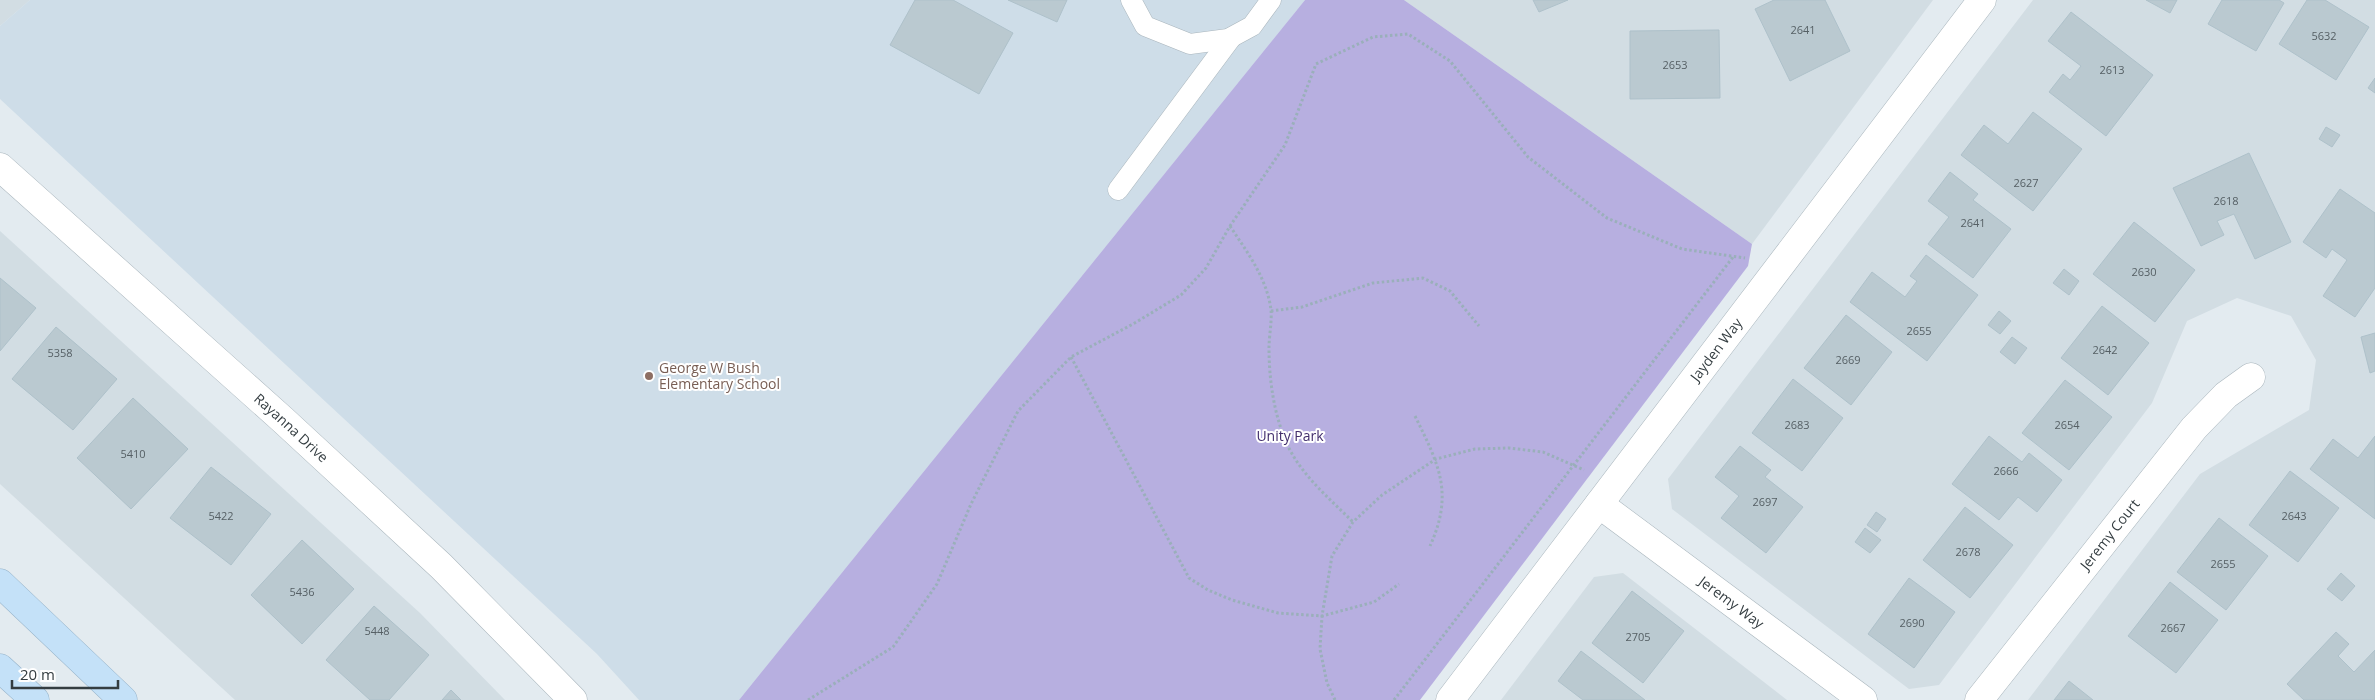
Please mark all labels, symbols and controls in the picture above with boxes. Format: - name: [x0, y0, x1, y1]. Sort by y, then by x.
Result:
- house number: 2641: [1790, 22, 1816, 37]
- house number: 5632: [2311, 28, 2337, 43]
- house number: 2653: [1662, 57, 1688, 72]
- house number: 2613: [2099, 62, 2125, 77]
- house number: 2627: [2013, 175, 2039, 190]
- house number: 2618: [2213, 193, 2239, 208]
- house number: 2641: [1960, 215, 1986, 230]
- house number: 2630: [2131, 264, 2157, 279]
- street label: Jayden Way: [1684, 313, 1747, 387]
- house number: 2655: [1906, 323, 1932, 338]
- house number: 2642: [2092, 342, 2118, 357]
- house number: 5358: [47, 345, 73, 360]
- house number: 2669: [1835, 352, 1861, 367]
- place label: George W Bush Elementary School: [659, 358, 780, 393]
- marker: George W Bush Elementary School: [643, 370, 655, 382]
- street label: Rayanna Drive: [250, 389, 333, 466]
- house number: 2683: [1784, 417, 1810, 432]
- house number: 2654: [2054, 417, 2080, 432]
- park label: Unity Park: [1256, 426, 1324, 445]
- house number: 5410: [120, 446, 146, 461]
- house number: 2666: [1993, 463, 2019, 478]
- house number: 2697: [1752, 494, 1778, 509]
- street label: Jeremy Court: [2074, 495, 2143, 575]
- house number: 5422: [208, 508, 234, 523]
- house number: 2643: [2281, 508, 2307, 523]
- house number: 2678: [1955, 544, 1981, 559]
- house number: 2655: [2210, 556, 2236, 571]
- street label: Jeremy Way: [1694, 570, 1769, 633]
- house number: 5436: [289, 584, 315, 599]
- house number: 2690: [1899, 615, 1925, 630]
- house number: 2667: [2160, 620, 2186, 635]
- house number: 5448: [364, 623, 390, 638]
- house number: 2705: [1625, 629, 1651, 644]
- scale bar: [12, 658, 119, 690]
- text: 20 m: [20, 664, 55, 684]

